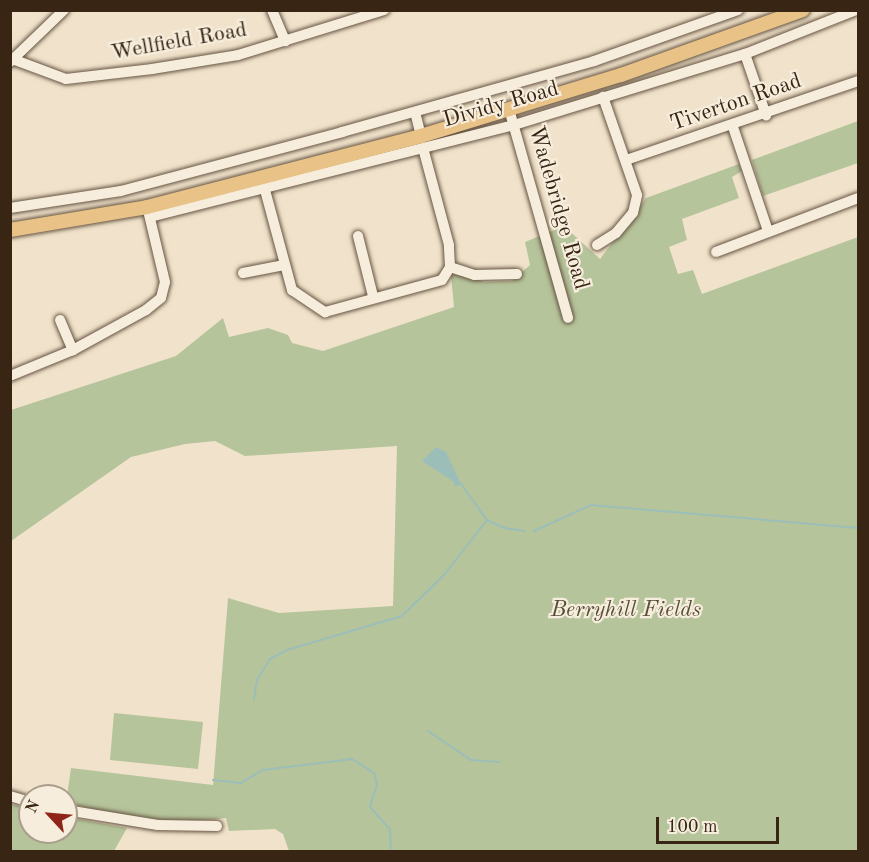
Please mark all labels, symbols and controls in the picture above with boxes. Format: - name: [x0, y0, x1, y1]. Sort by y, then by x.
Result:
- street label: Wellfield Road: [109, 17, 249, 67]
- street label: Tiverton Road: [667, 68, 805, 138]
- street label: Dividy Road: [440, 76, 562, 134]
- street label: Wadebridge Road: [522, 123, 594, 293]
- park label: Berryhill Fields: [551, 598, 701, 624]
- north arrow: [18, 784, 78, 844]
- text: N: [24, 798, 43, 816]
- scale bar: [659, 805, 782, 843]
- text: 100 m: [667, 818, 718, 836]

